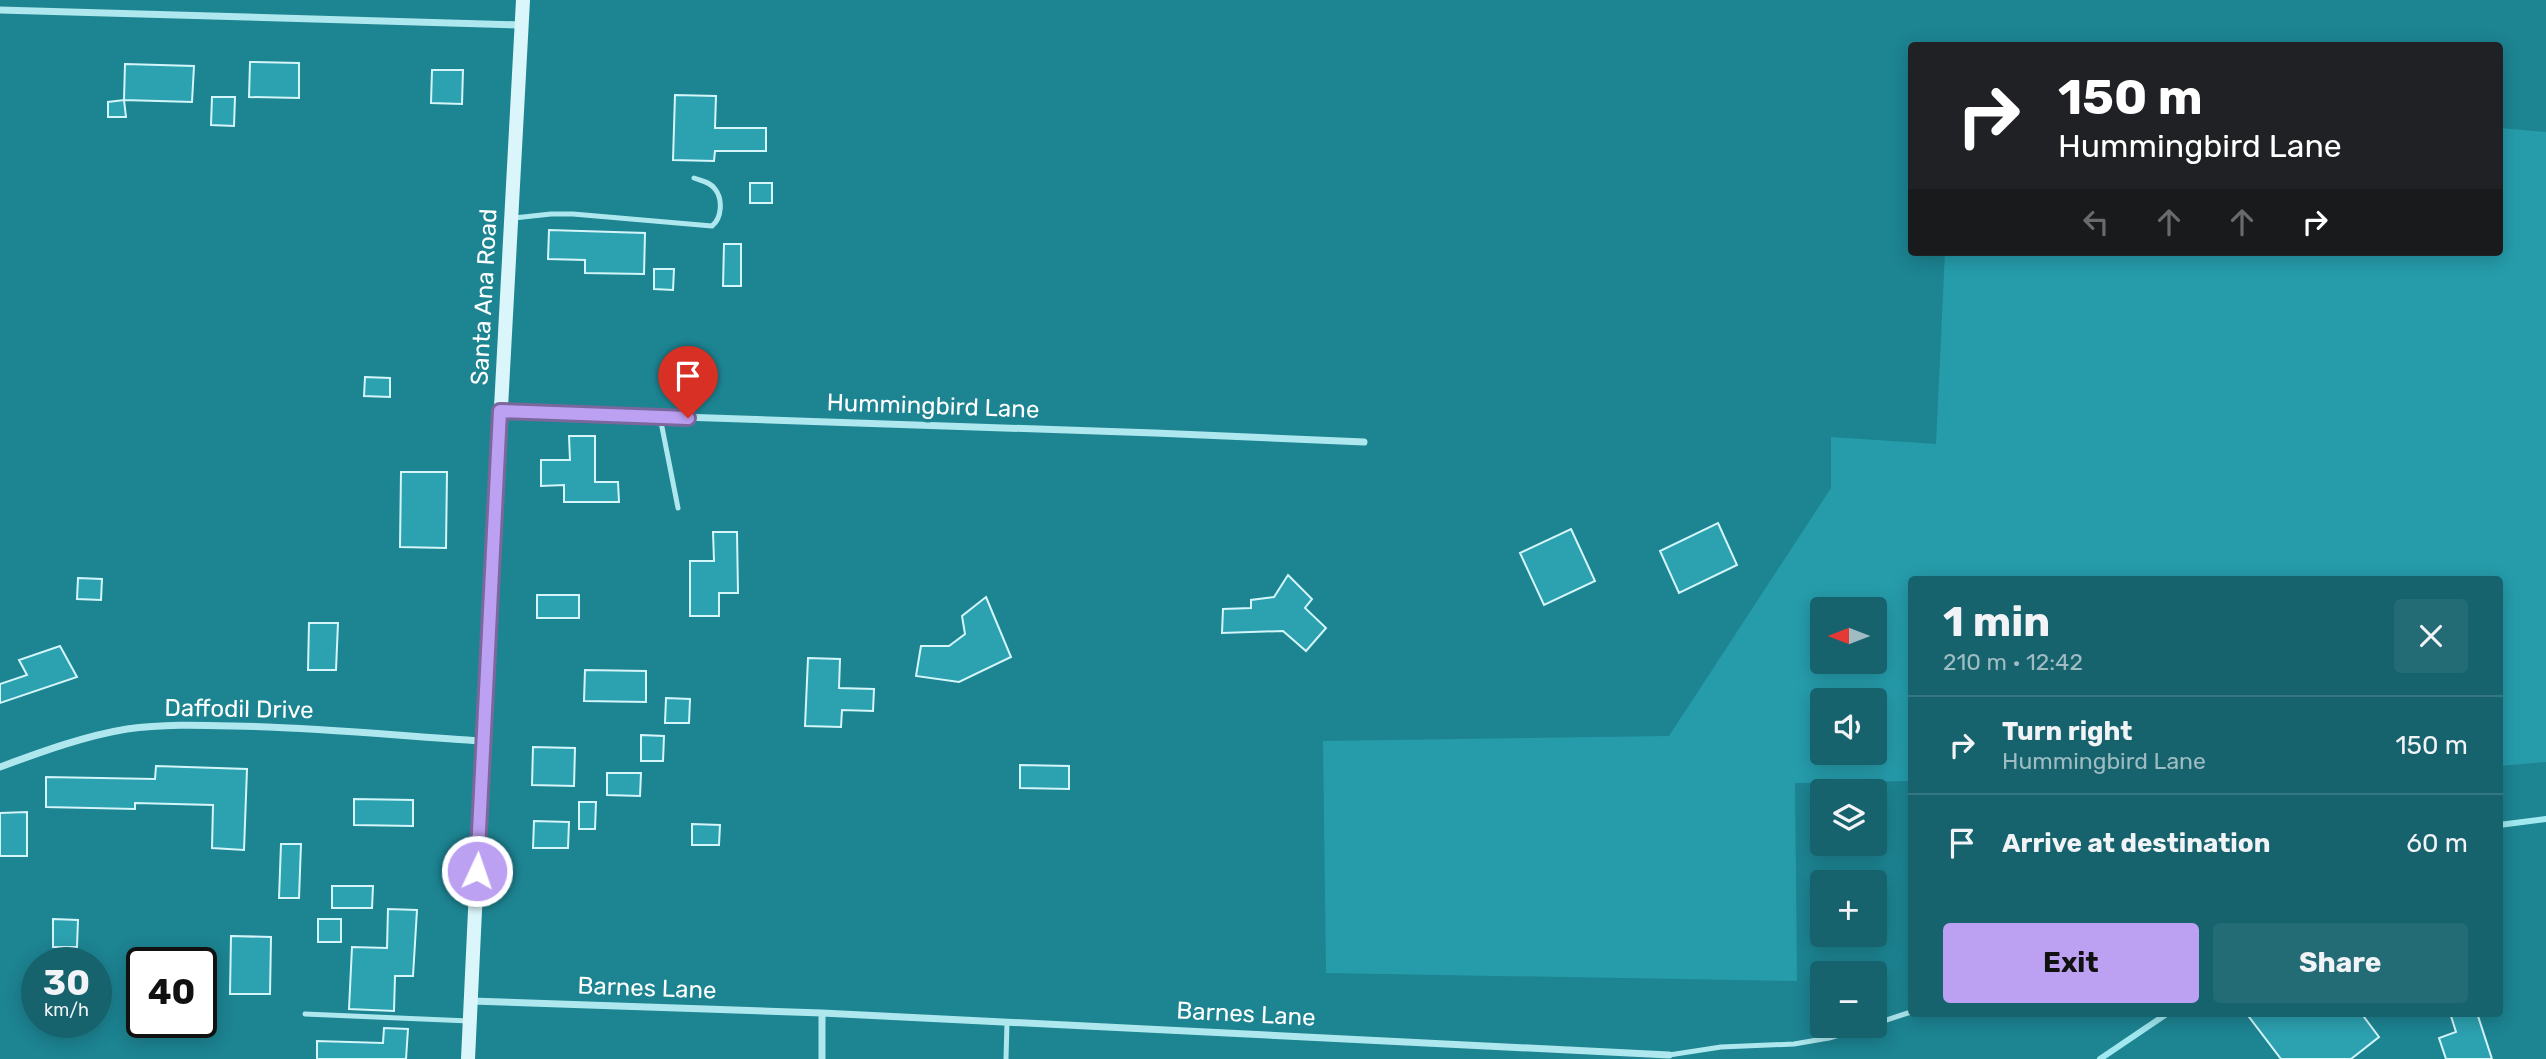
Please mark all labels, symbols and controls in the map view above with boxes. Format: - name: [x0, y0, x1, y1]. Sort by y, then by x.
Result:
- text: 150 m: [2058, 68, 2203, 126]
- icon: right: [1943, 70, 2034, 161]
- text: Hummingbird Lane: [2058, 127, 2342, 165]
- icon: left: [2077, 203, 2115, 241]
- icon: ahead: [2150, 203, 2188, 241]
- icon: ahead: [2223, 203, 2261, 241]
- icon: right: [2296, 203, 2334, 241]
- street label: Santa Ana Road: [465, 208, 503, 386]
- pin: [658, 346, 718, 418]
- icon: arrive: [669, 357, 707, 395]
- street label: Hummingbird Lane: [826, 388, 1040, 424]
- north arrow: [1810, 597, 1886, 674]
- map controls: [1810, 597, 1887, 1038]
- text: 1 min: [1943, 597, 2050, 647]
- button: close: [2394, 599, 2468, 673]
- text: 210 m · 12:42: [1943, 648, 2083, 676]
- button: sound: [1810, 688, 1887, 765]
- street label: Daffodil Drive: [164, 694, 314, 724]
- text: Turn right: [2002, 716, 2132, 747]
- icon: right: [1943, 726, 1981, 764]
- text: 150 m: [2395, 730, 2468, 761]
- text: Hummingbird Lane: [2002, 747, 2206, 775]
- button: layers: [1810, 779, 1887, 856]
- icon: arrive: [1943, 824, 1981, 862]
- text: Arrive at destination: [2002, 828, 2270, 859]
- text: 60 m: [2406, 828, 2468, 859]
- position arrow: [440, 834, 514, 908]
- button: +: [1810, 870, 1887, 947]
- button: Exit: [1943, 923, 2199, 1003]
- button: Share: [2213, 923, 2468, 1003]
- speed limit sign: 40: [126, 947, 217, 1038]
- button: −: [1810, 961, 1887, 1038]
- text: 30: [43, 962, 90, 1004]
- street label: Barnes Lane: [577, 972, 717, 1004]
- street label: Barnes Lane: [1176, 996, 1316, 1032]
- text: km/h: [44, 999, 89, 1021]

